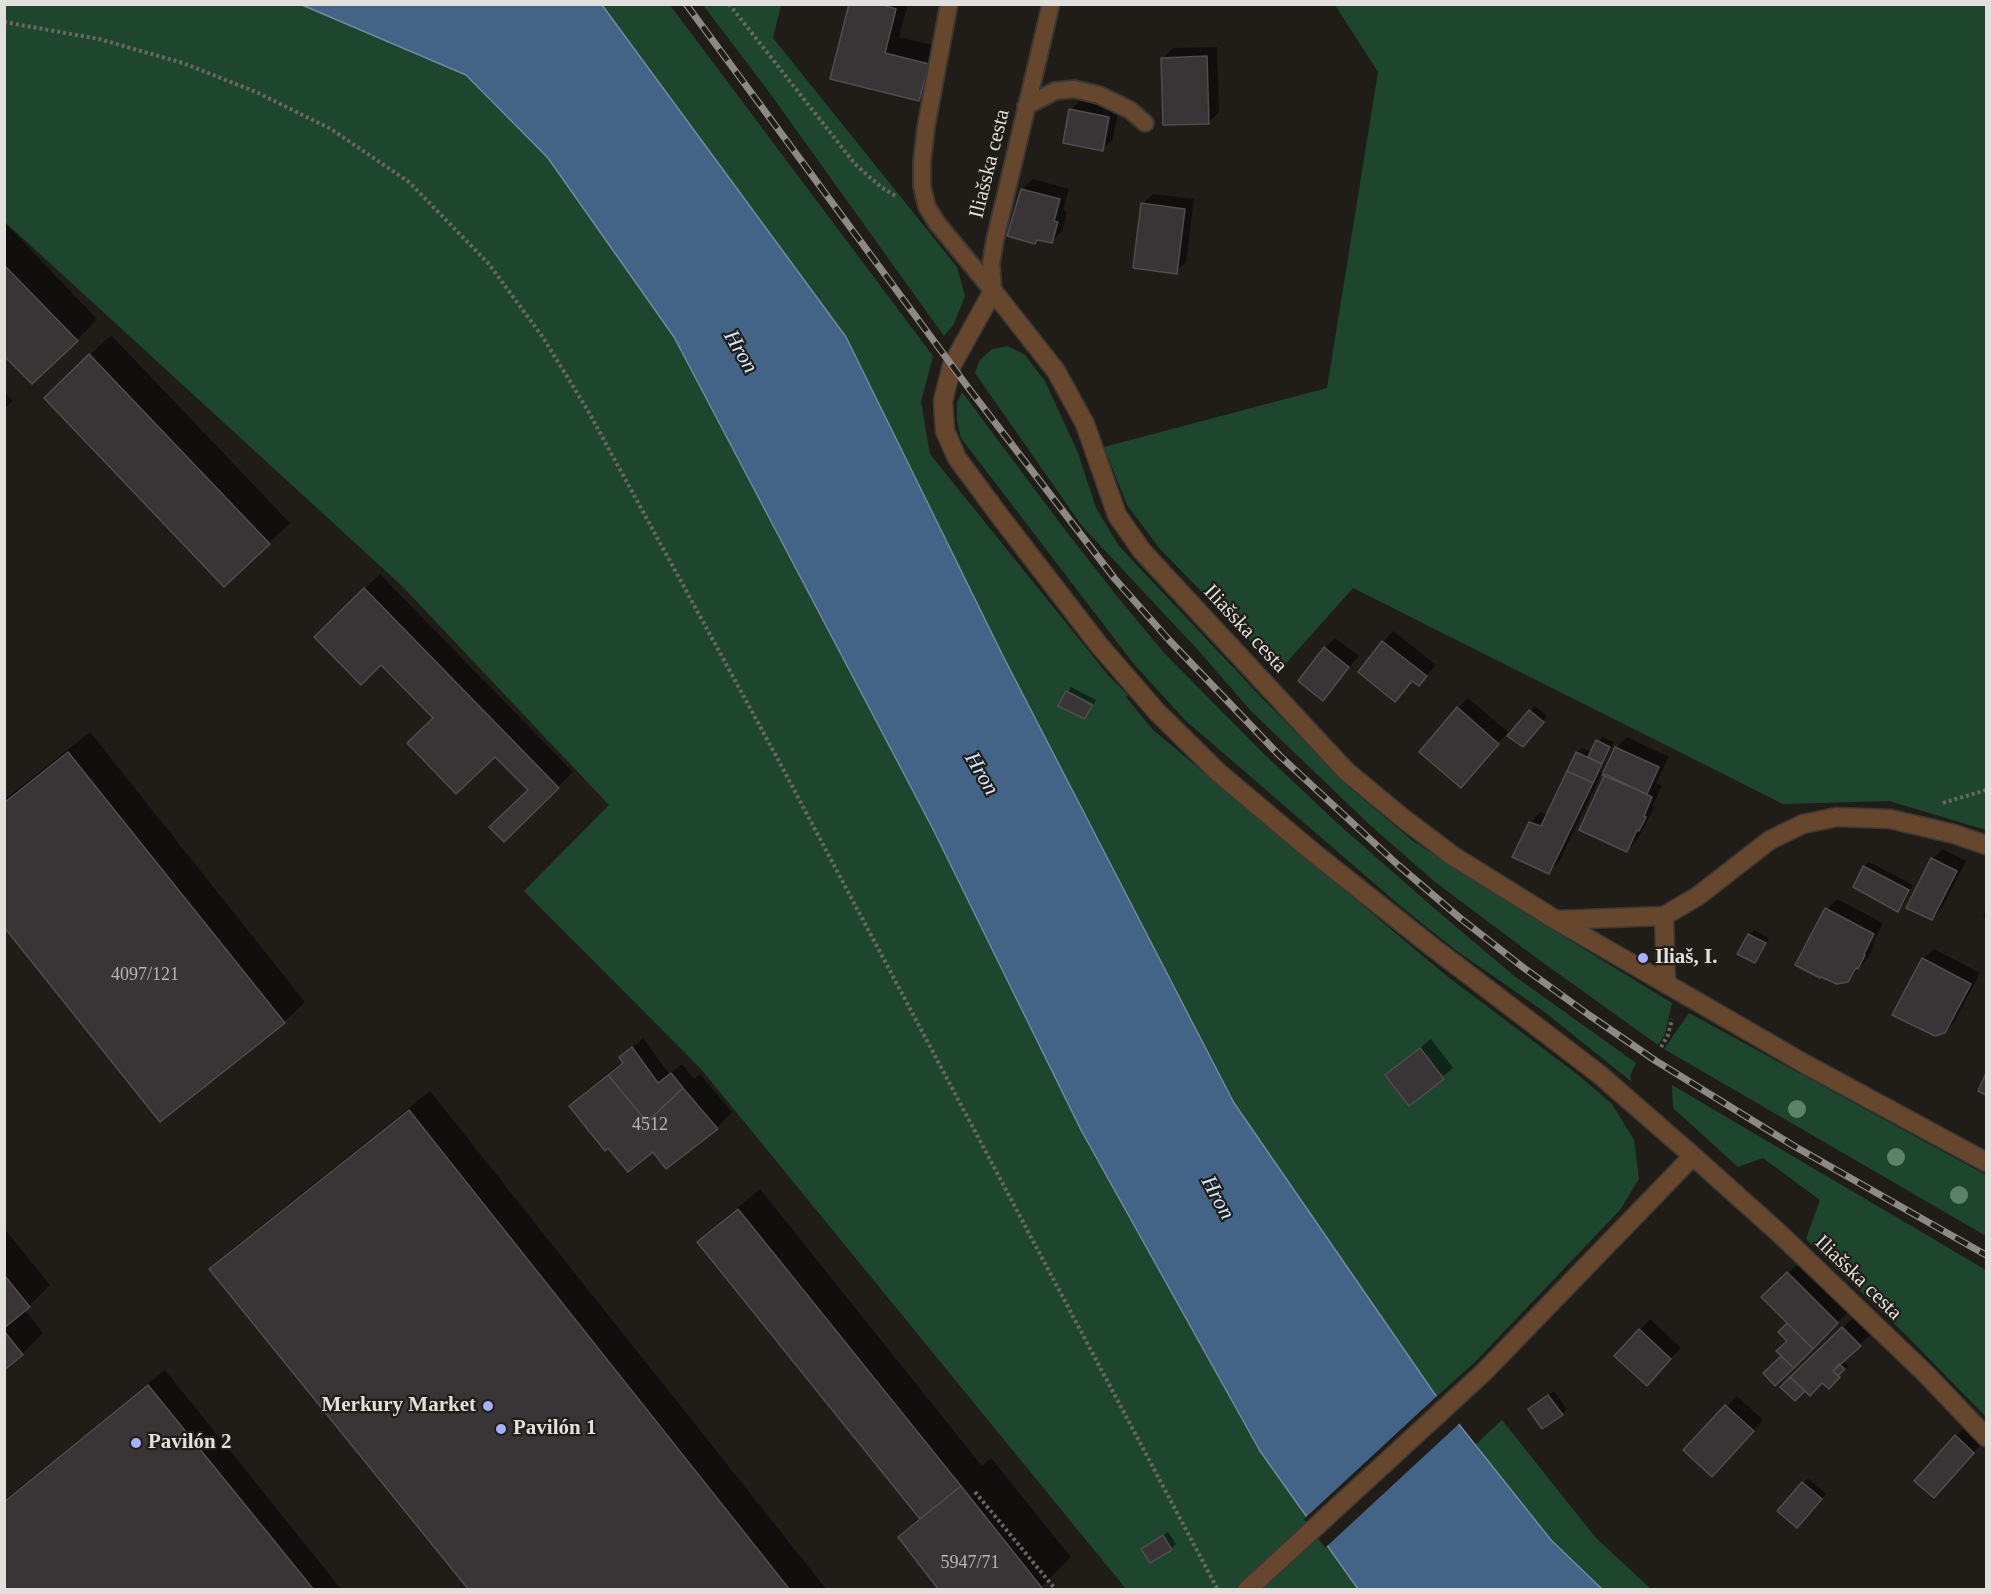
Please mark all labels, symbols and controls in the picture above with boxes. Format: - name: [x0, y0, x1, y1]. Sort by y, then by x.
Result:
- street label: Iliašska cesta: [964, 107, 1016, 221]
- water label: Hron: [717, 326, 763, 378]
- street label: Iliašska cesta: [1198, 580, 1292, 678]
- water label: Hron: [958, 748, 1004, 800]
- place label: Iliaš, I.: [1655, 945, 1717, 971]
- marker: Iliaš, I.: [1636, 951, 1650, 965]
- house number: 4097/121: [111, 964, 179, 986]
- house number: 4512: [632, 1114, 668, 1136]
- water label: Hron: [1194, 1172, 1240, 1224]
- street label: Iliašska cesta: [1809, 1230, 1907, 1326]
- place label: Merkury Market: [321, 1393, 476, 1419]
- marker: Merkury Market: [481, 1399, 495, 1413]
- place label: Pavilón 1: [513, 1416, 596, 1442]
- marker: Pavilón 1: [494, 1422, 508, 1436]
- place label: Pavilón 2: [148, 1430, 231, 1456]
- marker: Pavilón 2: [129, 1436, 143, 1450]
- house number: 5947/71: [940, 1552, 1000, 1574]

